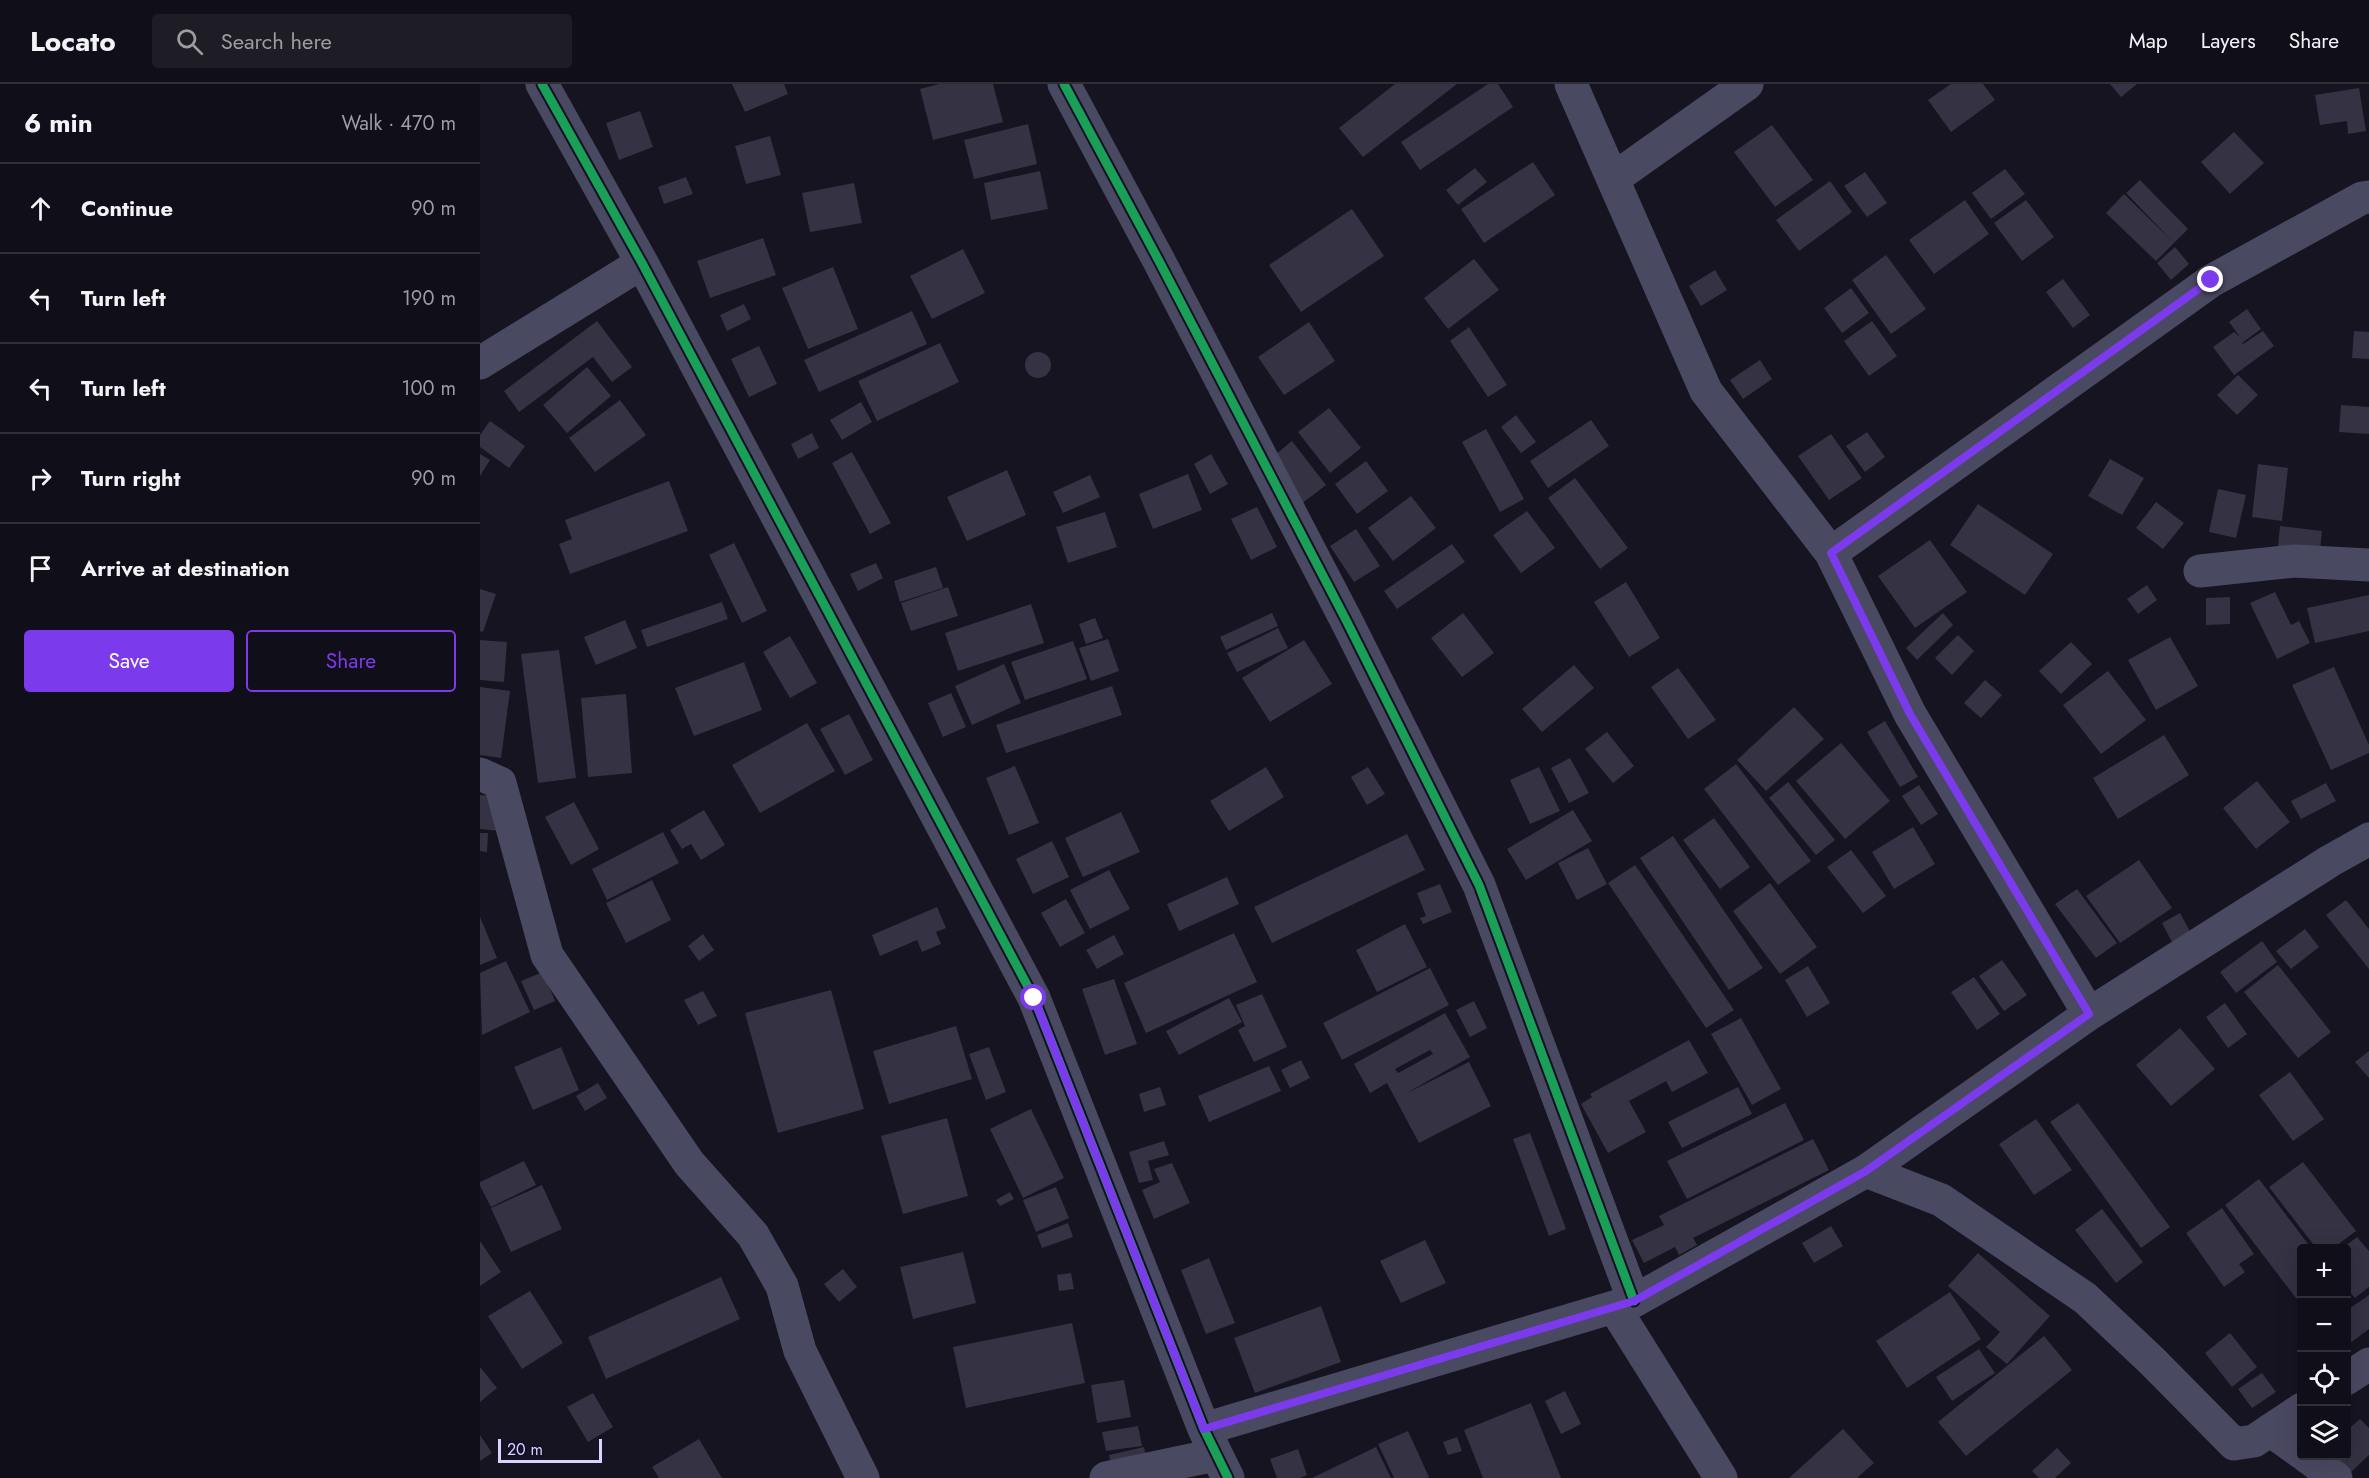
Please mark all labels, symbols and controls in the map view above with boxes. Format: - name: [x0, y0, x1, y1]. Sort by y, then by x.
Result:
- search box: [152, 14, 572, 68]
- text: Locato: [30, 21, 116, 62]
- icon: search: [173, 25, 206, 58]
- text: Search here: [221, 25, 332, 57]
- text: Map: [2129, 26, 2168, 56]
- text: Layers: [2201, 26, 2256, 56]
- text: Share: [2289, 26, 2339, 56]
- text: 6 min: [24, 104, 93, 142]
- text: Walk · 470 m: [341, 109, 456, 138]
- icon: ahead: [24, 192, 57, 225]
- text: Continue: [81, 192, 173, 224]
- text: 90 m: [411, 194, 456, 223]
- route end: [2197, 266, 2223, 292]
- icon: left: [24, 282, 57, 315]
- text: Turn left: [81, 282, 166, 314]
- text: 190 m: [402, 284, 456, 313]
- icon: left: [24, 372, 57, 405]
- text: Turn left: [81, 372, 166, 404]
- text: 100 m: [401, 374, 456, 403]
- icon: right: [24, 462, 57, 495]
- text: Turn right: [81, 462, 181, 494]
- text: 90 m: [411, 464, 456, 493]
- icon: arrive: [24, 552, 57, 585]
- text: Arrive at destination: [81, 552, 290, 584]
- button: Save: [24, 630, 234, 692]
- button: Share: [246, 630, 456, 692]
- route start: [1020, 984, 1046, 1010]
- map controls: [2297, 1244, 2351, 1460]
- button: +: [2297, 1244, 2351, 1298]
- button: −: [2297, 1298, 2351, 1352]
- button: locate: [2297, 1352, 2351, 1406]
- button: layers: [2297, 1406, 2351, 1460]
- scale bar: [498, 1436, 602, 1464]
- text: 20 m: [507, 1438, 543, 1461]

